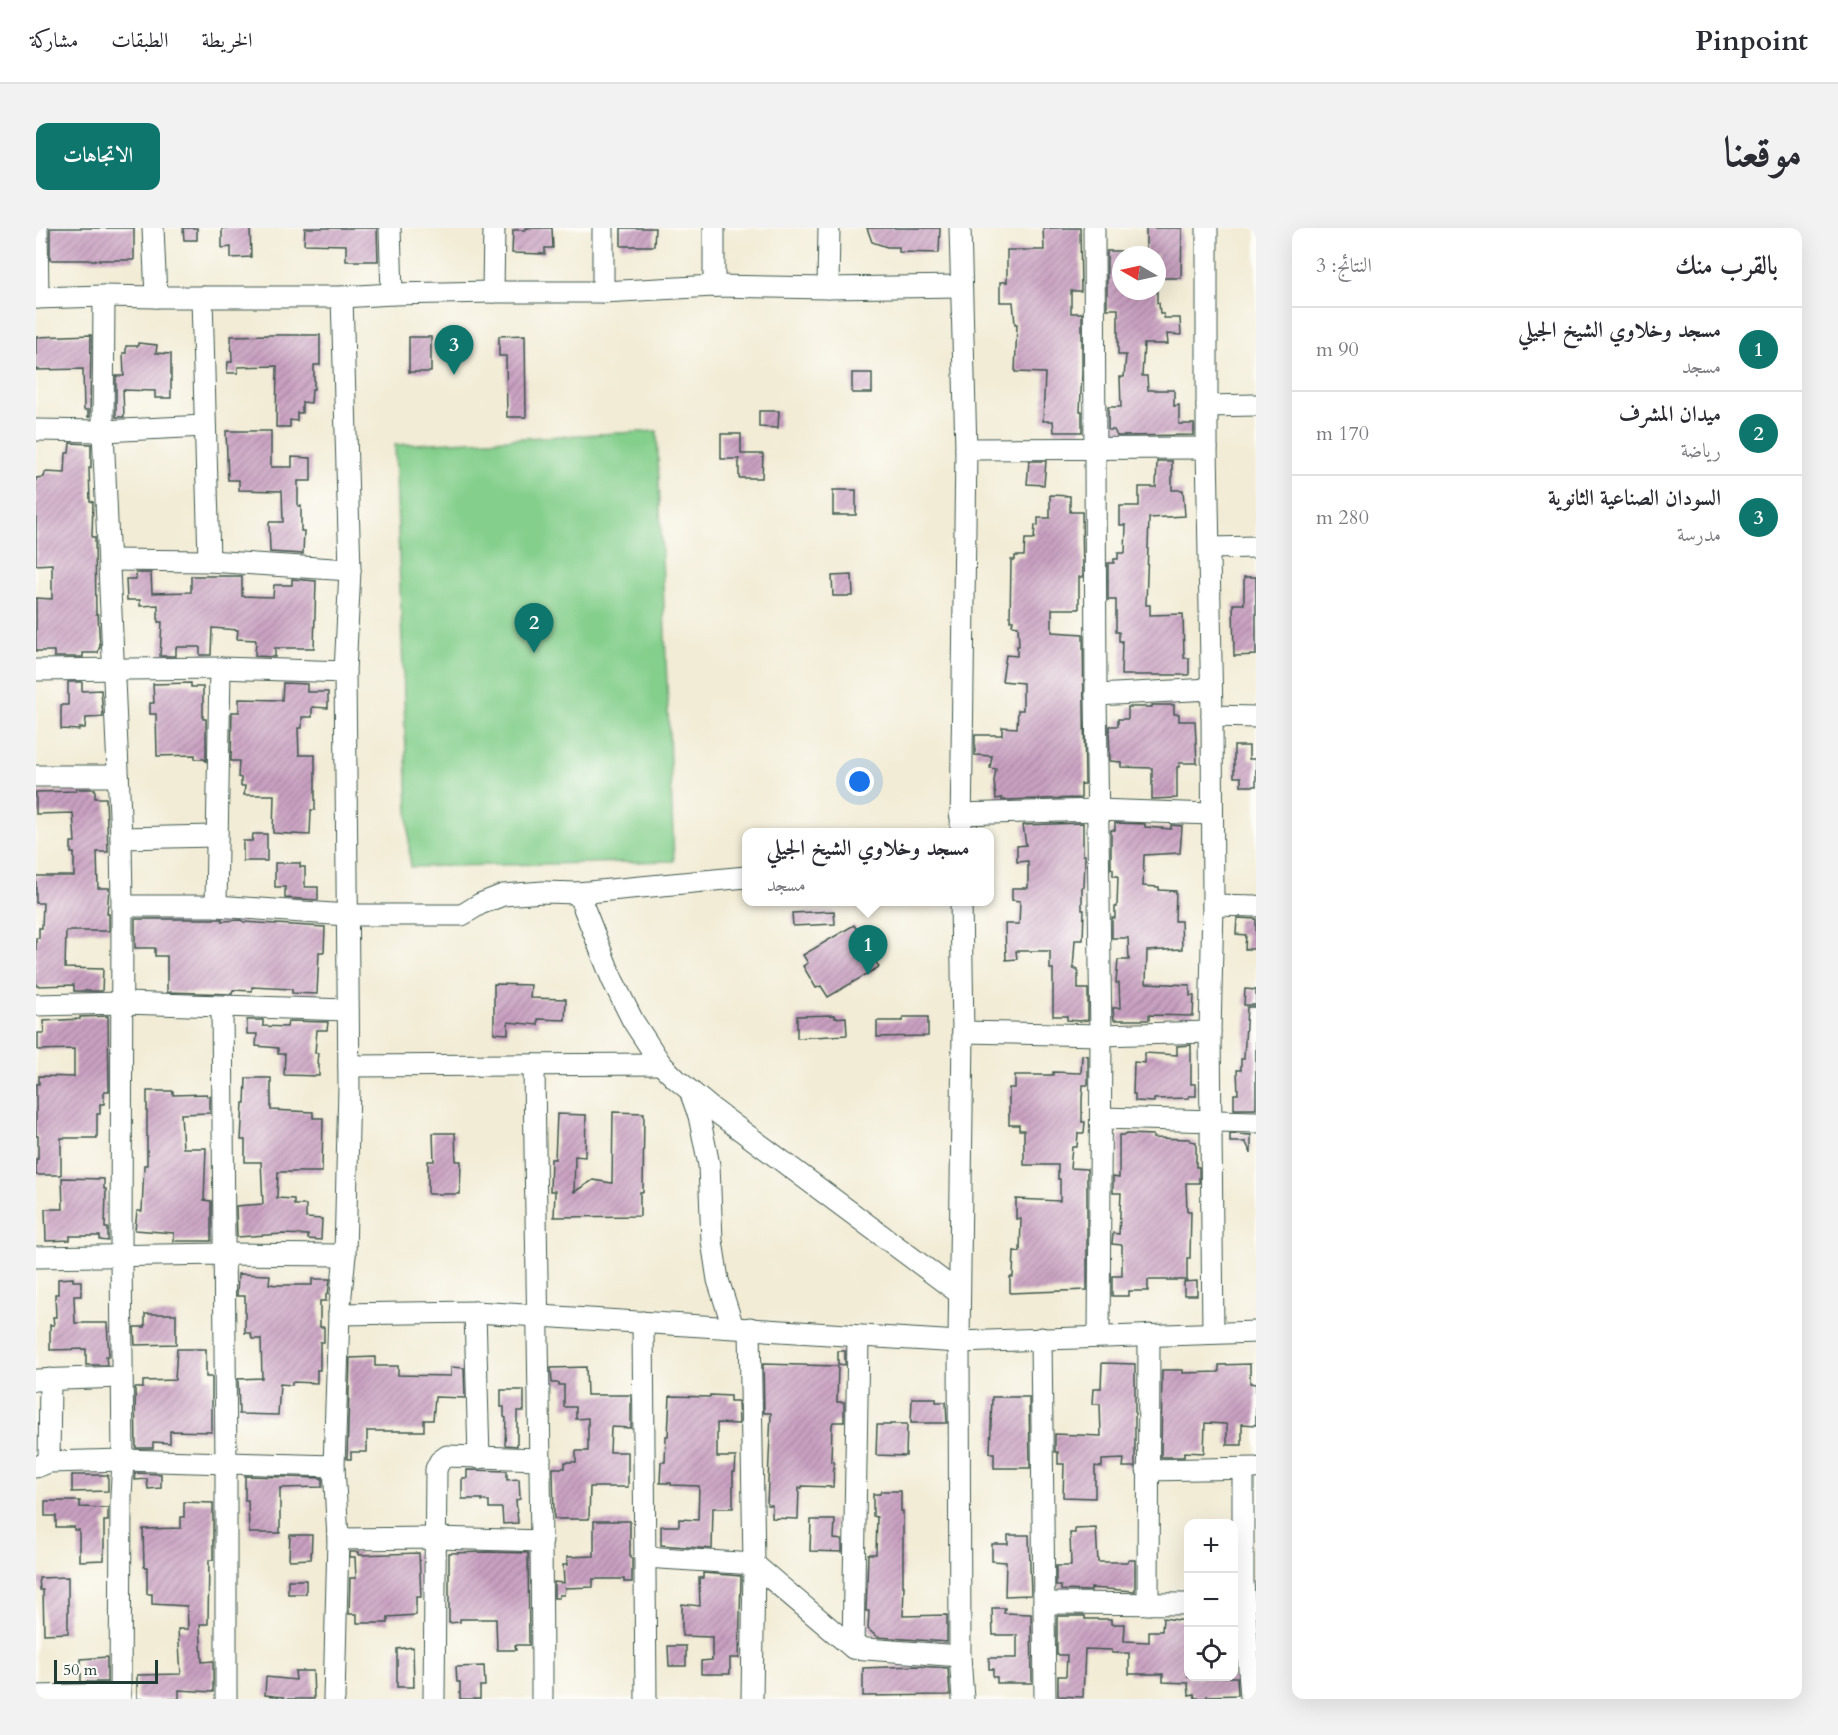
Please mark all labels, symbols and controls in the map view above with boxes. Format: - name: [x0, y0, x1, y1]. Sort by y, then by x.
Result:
- text: Pinpoint: [1695, 22, 1808, 60]
- text: مشاركة: [30, 26, 78, 55]
- text: الطبقات: [111, 26, 168, 55]
- text: الخريطة: [201, 26, 253, 55]
- button: الاتجاهات: [36, 123, 160, 190]
- text: موقعنا: [1724, 124, 1802, 181]
- north arrow: [1112, 246, 1166, 300]
- text: بالقرب منك: [1675, 248, 1778, 283]
- text: النتائج: 3: [1316, 252, 1372, 279]
- text: مسجد وخلاوي الشيخ الجيلي: [1518, 315, 1721, 345]
- pin: 3: [434, 326, 474, 375]
- text: 90 m: [1316, 336, 1359, 363]
- text: 1: [1753, 336, 1764, 363]
- text: مسجد: [1682, 353, 1721, 380]
- text: ميدان المشرف: [1619, 399, 1721, 429]
- text: 170 m: [1316, 420, 1369, 447]
- text: 2: [1753, 420, 1764, 447]
- text: رياضة: [1681, 437, 1721, 464]
- text: السودان الصناعية الثانوية: [1548, 483, 1721, 513]
- text: 280 m: [1316, 504, 1369, 531]
- text: 3: [1753, 504, 1764, 531]
- text: مدرسة: [1677, 521, 1721, 548]
- pin: 2: [514, 604, 554, 653]
- your location: [845, 767, 874, 796]
- popup: [742, 828, 994, 906]
- text: مسجد وخلاوي الشيخ الجيلي: [766, 833, 970, 863]
- text: مسجد: [766, 871, 806, 898]
- pin: 1: [848, 926, 888, 975]
- map controls: [1184, 1519, 1238, 1681]
- button: +: [1184, 1519, 1238, 1573]
- button: −: [1184, 1573, 1238, 1627]
- button: locate: [1184, 1627, 1238, 1681]
- scale bar: [54, 1657, 158, 1684]
- text: 50 m: [63, 1659, 97, 1681]

